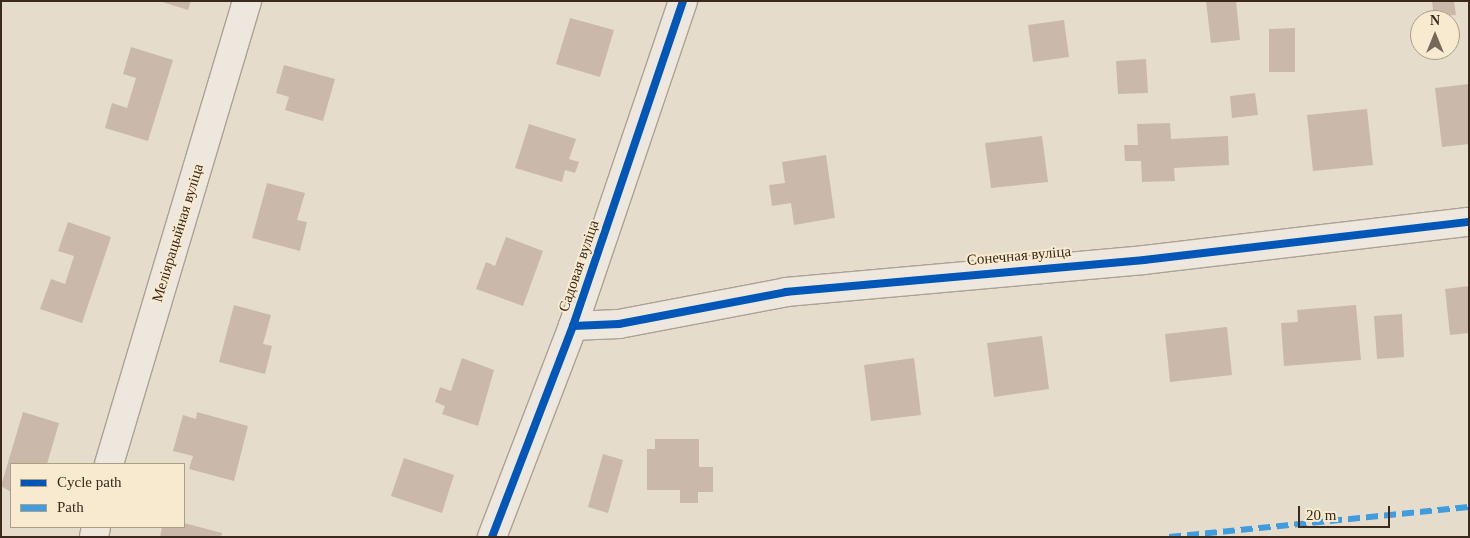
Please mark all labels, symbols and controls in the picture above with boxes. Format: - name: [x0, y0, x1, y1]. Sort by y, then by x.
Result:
- north arrow: [1410, 10, 1460, 60]
- text: N: [1430, 13, 1440, 28]
- street label: Меліярацыйная вуліца: [148, 162, 208, 304]
- street label: Садовая вуліца: [555, 218, 603, 314]
- street label: Сонечная вуліца: [966, 242, 1072, 270]
- legend: [10, 463, 185, 528]
- text: Cycle path: [57, 474, 122, 490]
- scale bar: [1300, 496, 1392, 528]
- text: Path: [57, 499, 84, 515]
- text: 20 m: [1306, 507, 1336, 523]

